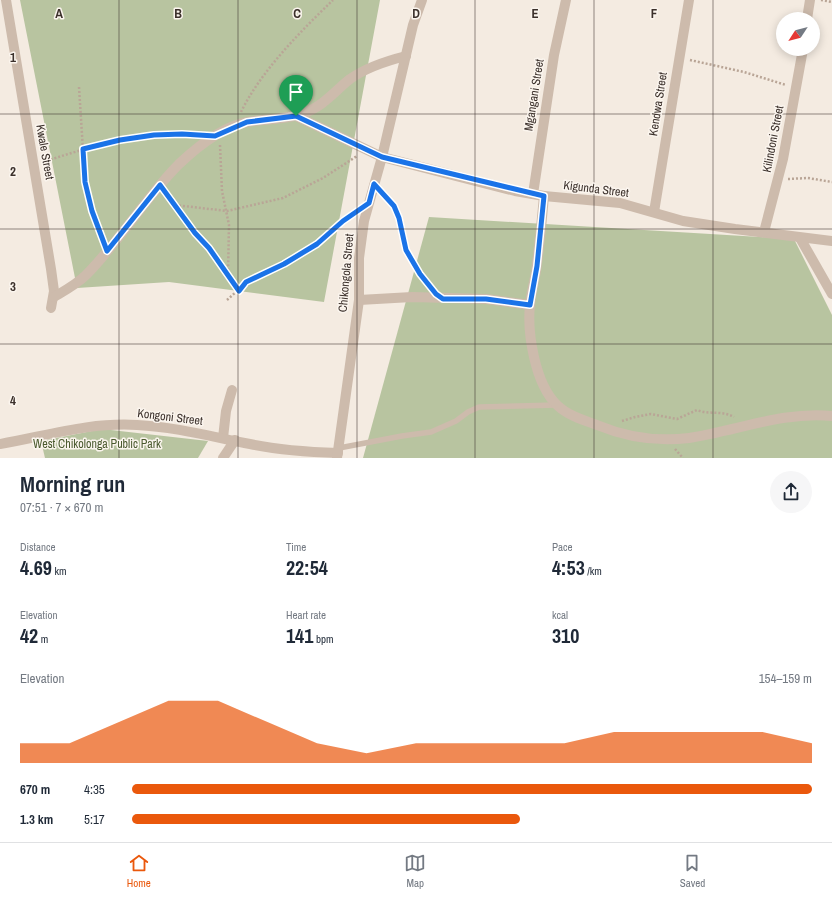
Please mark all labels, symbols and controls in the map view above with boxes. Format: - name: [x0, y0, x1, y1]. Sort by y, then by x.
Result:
- text: A: [55, 5, 63, 22]
- text: B: [174, 5, 182, 22]
- text: C: [293, 5, 301, 22]
- text: D: [412, 5, 420, 22]
- text: E: [531, 5, 539, 22]
- text: F: [651, 5, 658, 22]
- north arrow: [776, 12, 820, 56]
- map controls: [776, 12, 820, 56]
- text: 1: [10, 49, 16, 66]
- street label: Mgangani Street: [520, 58, 548, 132]
- street label: Kendwa Street: [645, 71, 671, 137]
- pin: [279, 75, 313, 116]
- icon: arrive: [285, 81, 307, 103]
- street label: Kilindoni Street: [759, 104, 787, 174]
- street label: Kwale Street: [32, 123, 58, 181]
- text: 2: [10, 163, 16, 180]
- street label: Kigunda Street: [562, 177, 630, 201]
- street label: Chikongola Street: [335, 233, 357, 313]
- text: 3: [10, 278, 16, 295]
- text: 4: [10, 392, 16, 409]
- street label: Kongoni Street: [136, 405, 204, 429]
- park label: West Chikolonga Public Park: [33, 436, 161, 452]
- text: Morning run: [20, 469, 125, 499]
- button: share: [770, 471, 812, 513]
- text: 07:51 · 7 × 670 m: [20, 499, 103, 516]
- text: Distance: [20, 540, 56, 554]
- text: Time: [286, 540, 306, 554]
- text: Pace: [552, 540, 573, 554]
- text: 4.69: [20, 554, 52, 581]
- text: 22:54: [286, 554, 328, 581]
- text: 4:53: [552, 554, 585, 581]
- text: km: [52, 564, 66, 578]
- text: /km: [585, 564, 602, 578]
- text: Elevation: [20, 608, 58, 622]
- text: Heart rate: [286, 608, 326, 622]
- text: kcal: [552, 608, 568, 622]
- text: 42: [20, 622, 38, 649]
- text: 141: [286, 622, 313, 649]
- text: 310: [552, 622, 579, 649]
- text: m: [38, 632, 48, 646]
- text: bpm: [313, 632, 333, 646]
- text: Elevation: [20, 670, 64, 687]
- text: 154–159 m: [759, 670, 812, 687]
- text: 670 m: [20, 781, 50, 798]
- text: 4:35: [84, 781, 105, 798]
- text: 1.3 km: [20, 811, 53, 828]
- text: 5:17: [84, 811, 105, 828]
- tab: Home: [127, 852, 151, 890]
- tab: Map: [404, 852, 426, 890]
- tab: Saved: [680, 852, 705, 890]

